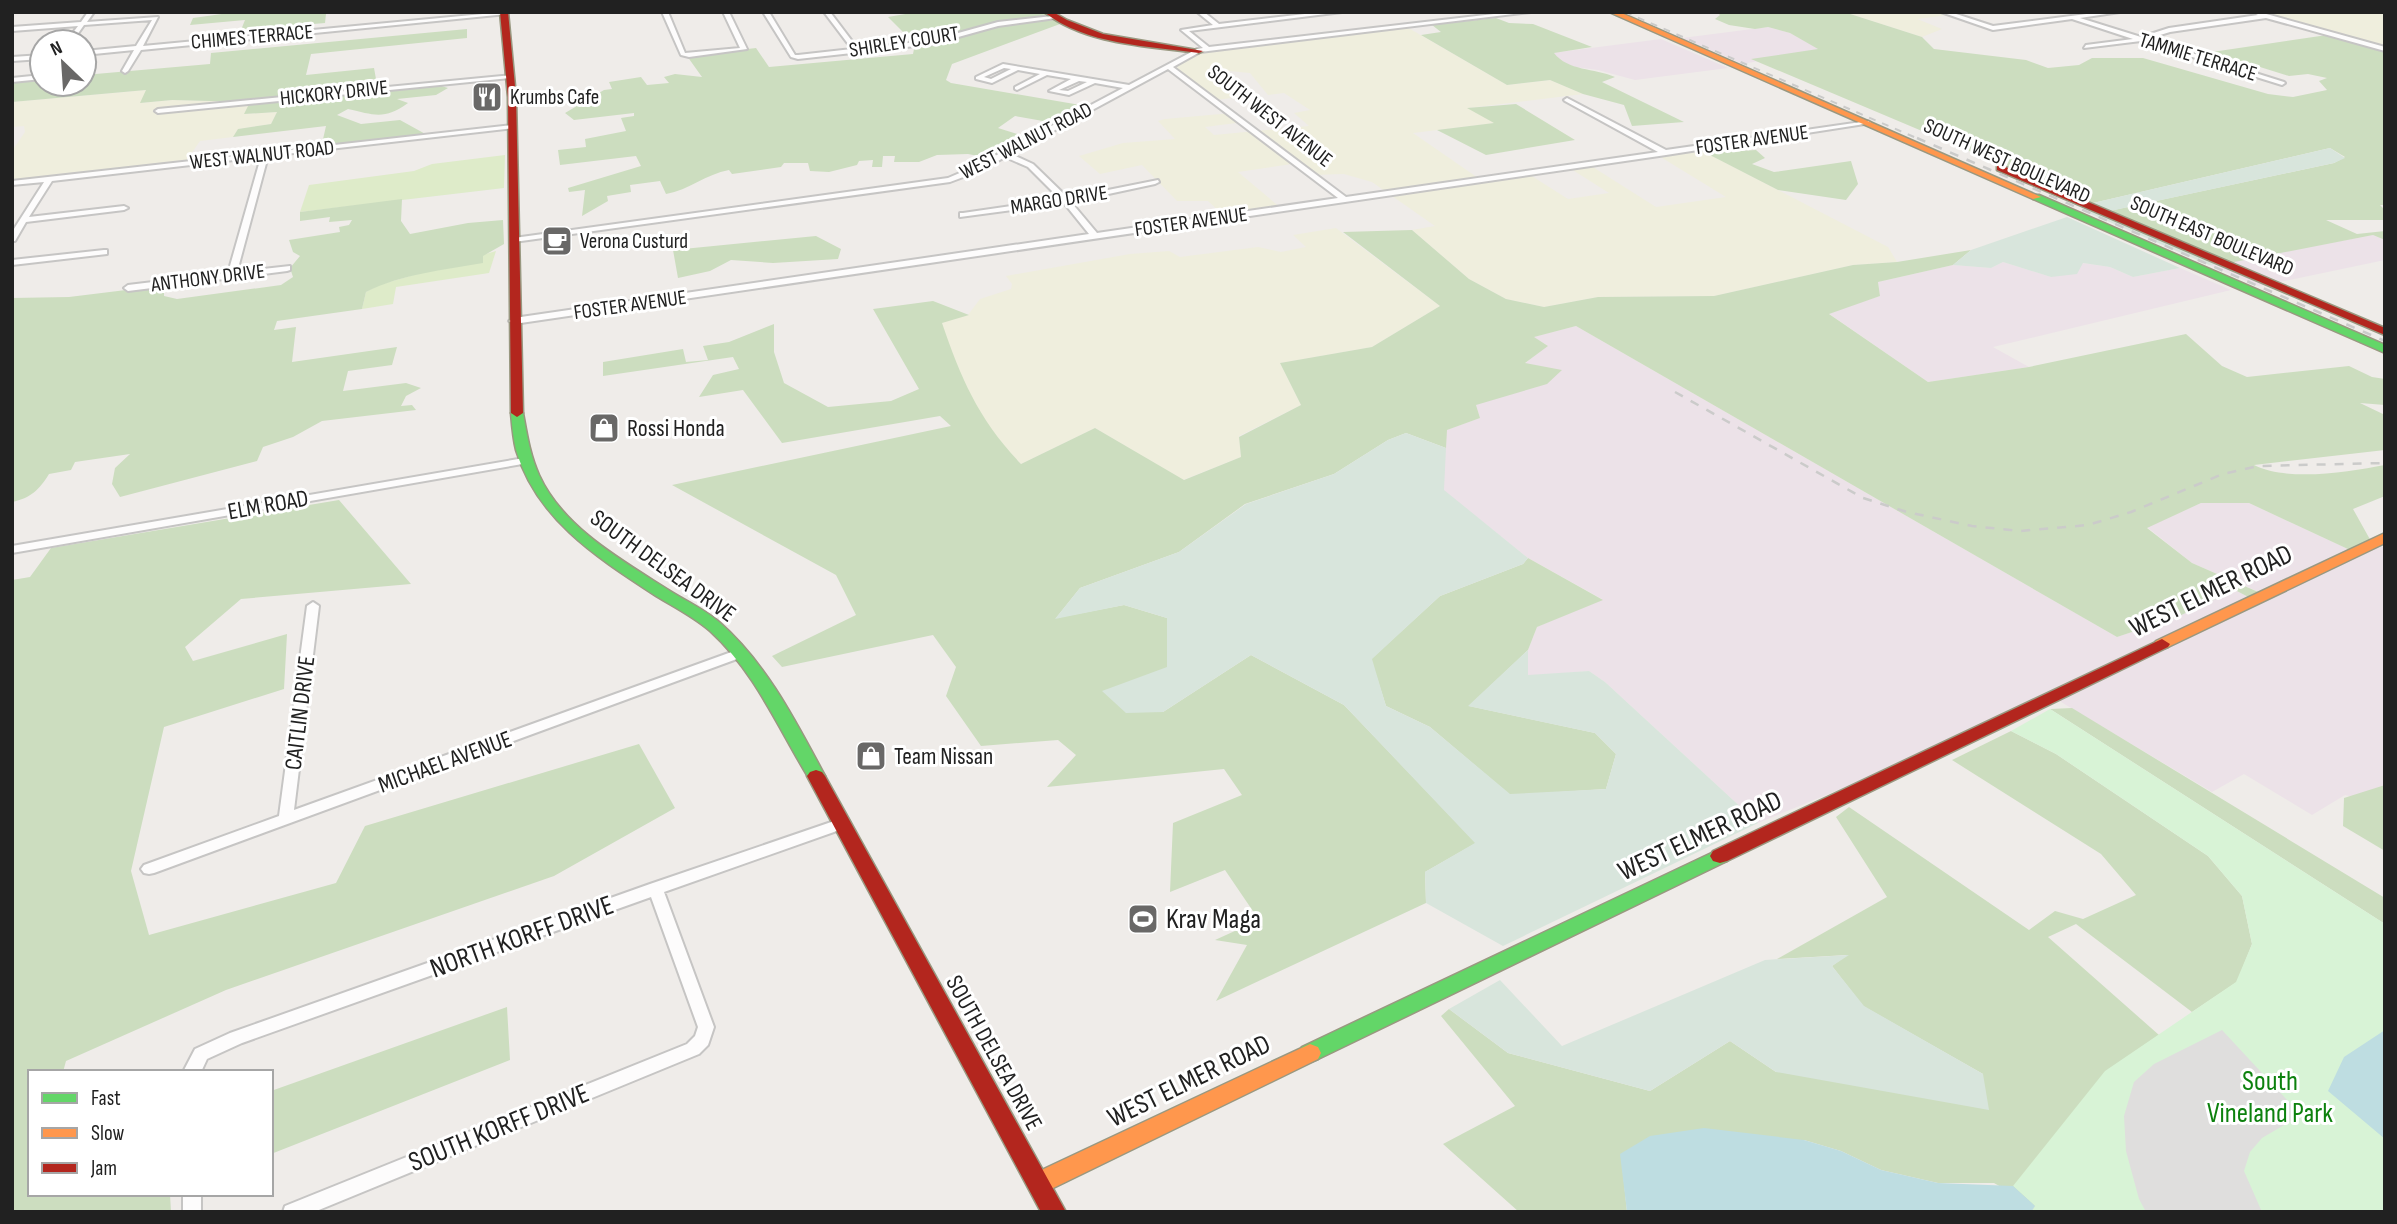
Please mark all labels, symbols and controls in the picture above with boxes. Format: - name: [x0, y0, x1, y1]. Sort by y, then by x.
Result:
- street label: CHIMES TERRACE: [190, 19, 314, 55]
- street label: SHIRLEY COURT: [847, 21, 961, 63]
- street label: TAMMIE TERRACE: [2136, 27, 2260, 87]
- north arrow: [28, 28, 98, 98]
- text: N: [47, 36, 66, 62]
- street label: SOUTH WEST AVENUE: [1203, 60, 1337, 172]
- street label: HICKORY DRIVE: [279, 75, 389, 111]
- restaurant icon: Krumbs Cafe: [470, 80, 504, 114]
- place label: Krumbs Cafe: [510, 85, 599, 110]
- street label: WEST WALNUT ROAD: [956, 97, 1096, 185]
- street label: SOUTH WEST BOULEVARD: [1920, 113, 2094, 209]
- street label: FOSTER AVENUE: [1694, 120, 1810, 160]
- street label: WEST WALNUT ROAD: [189, 135, 335, 175]
- street label: MARGO DRIVE: [1009, 180, 1109, 220]
- street label: SOUTH EAST BOULEVARD: [2127, 190, 2297, 282]
- street label: FOSTER AVENUE: [1133, 202, 1249, 242]
- cafe icon: Verona Custurd: [540, 224, 574, 258]
- place label: Verona Custurd: [580, 229, 688, 254]
- street label: ANTHONY DRIVE: [149, 259, 266, 298]
- street label: FOSTER AVENUE: [572, 285, 688, 325]
- shop icon: Rossi Honda: [587, 411, 621, 445]
- place label: Rossi Honda: [627, 414, 725, 443]
- street label: ELM ROAD: [225, 484, 311, 526]
- street label: SOUTH DELSEA DRIVE: [585, 504, 741, 628]
- street label: WEST ELMER ROAD: [2124, 537, 2298, 645]
- street label: CAITLIN DRIVE: [279, 654, 321, 772]
- street label: MICHAEL AVENUE: [374, 724, 516, 800]
- shop icon: Team Nissan: [854, 739, 888, 773]
- place label: Team Nissan: [894, 742, 993, 771]
- street label: WEST ELMER ROAD: [1613, 784, 1787, 888]
- street label: NORTH KORFF DRIVE: [426, 889, 618, 985]
- sports icon: Krav Maga: [1126, 902, 1160, 936]
- place label: Krav Maga: [1166, 903, 1261, 936]
- street label: SOUTH DELSEA DRIVE: [939, 970, 1049, 1136]
- street label: WEST ELMER ROAD: [1102, 1027, 1276, 1135]
- park label: South Vineland Park: [2207, 1065, 2333, 1130]
- legend: [28, 1070, 273, 1196]
- street label: SOUTH KORFF DRIVE: [404, 1077, 594, 1179]
- text: Fast: [91, 1086, 121, 1111]
- text: Slow: [91, 1121, 125, 1146]
- text: Jam: [90, 1156, 117, 1181]

